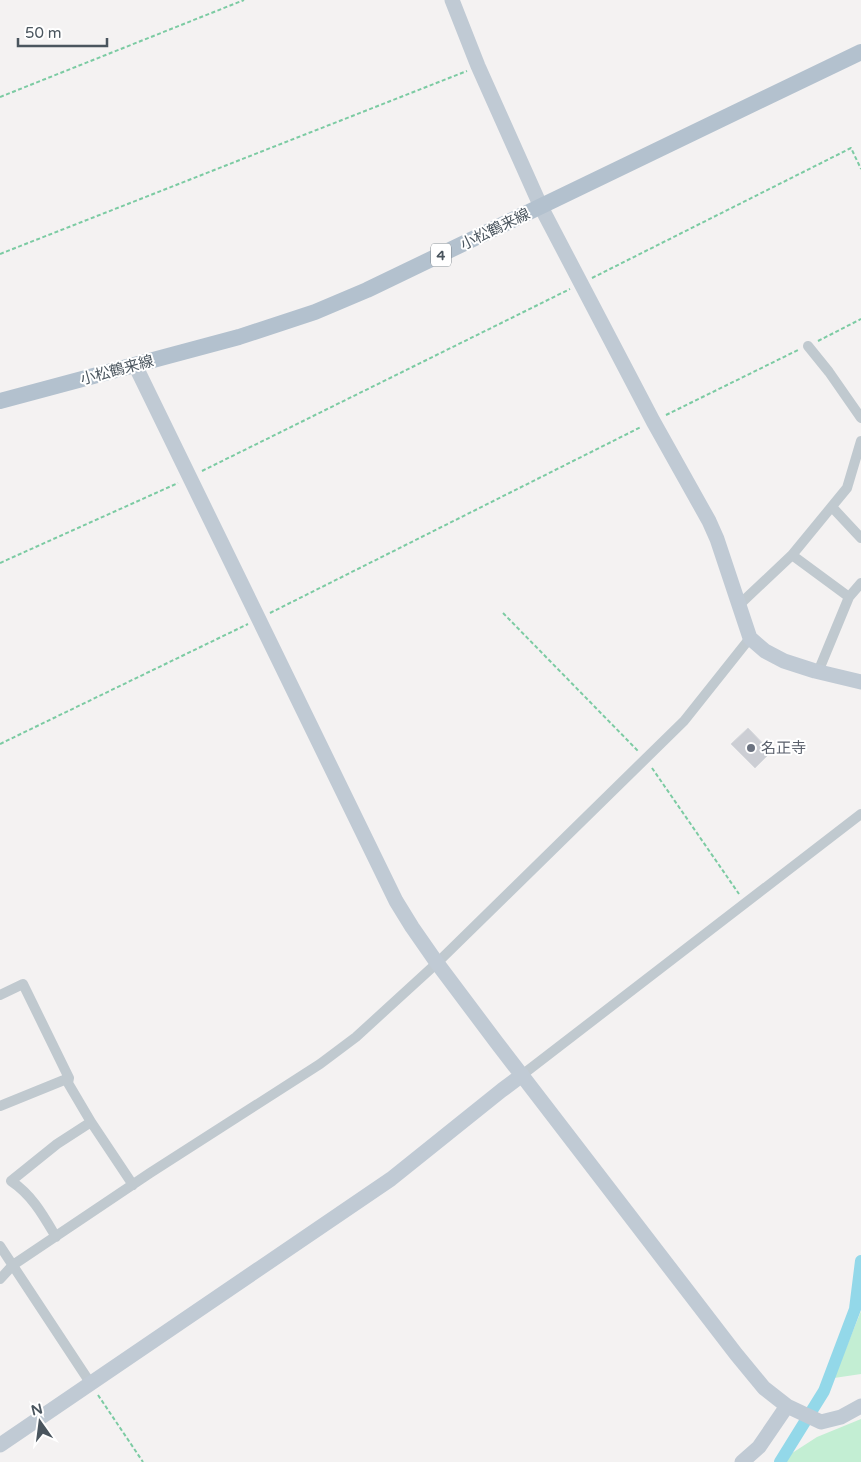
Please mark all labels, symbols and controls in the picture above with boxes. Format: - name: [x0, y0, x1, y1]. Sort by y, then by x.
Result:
- scale bar: [18, 15, 106, 47]
- text: 50 m: [25, 24, 62, 42]
- street label: 小松鶴来線: [457, 204, 533, 254]
- road number: 4: [431, 244, 451, 266]
- street label: 小松鶴来線: [78, 352, 156, 388]
- place label: 名正寺: [761, 739, 806, 757]
- marker: 名正寺: [745, 742, 757, 754]
- north arrow: [15, 1397, 65, 1447]
- text: N: [29, 1400, 44, 1419]

